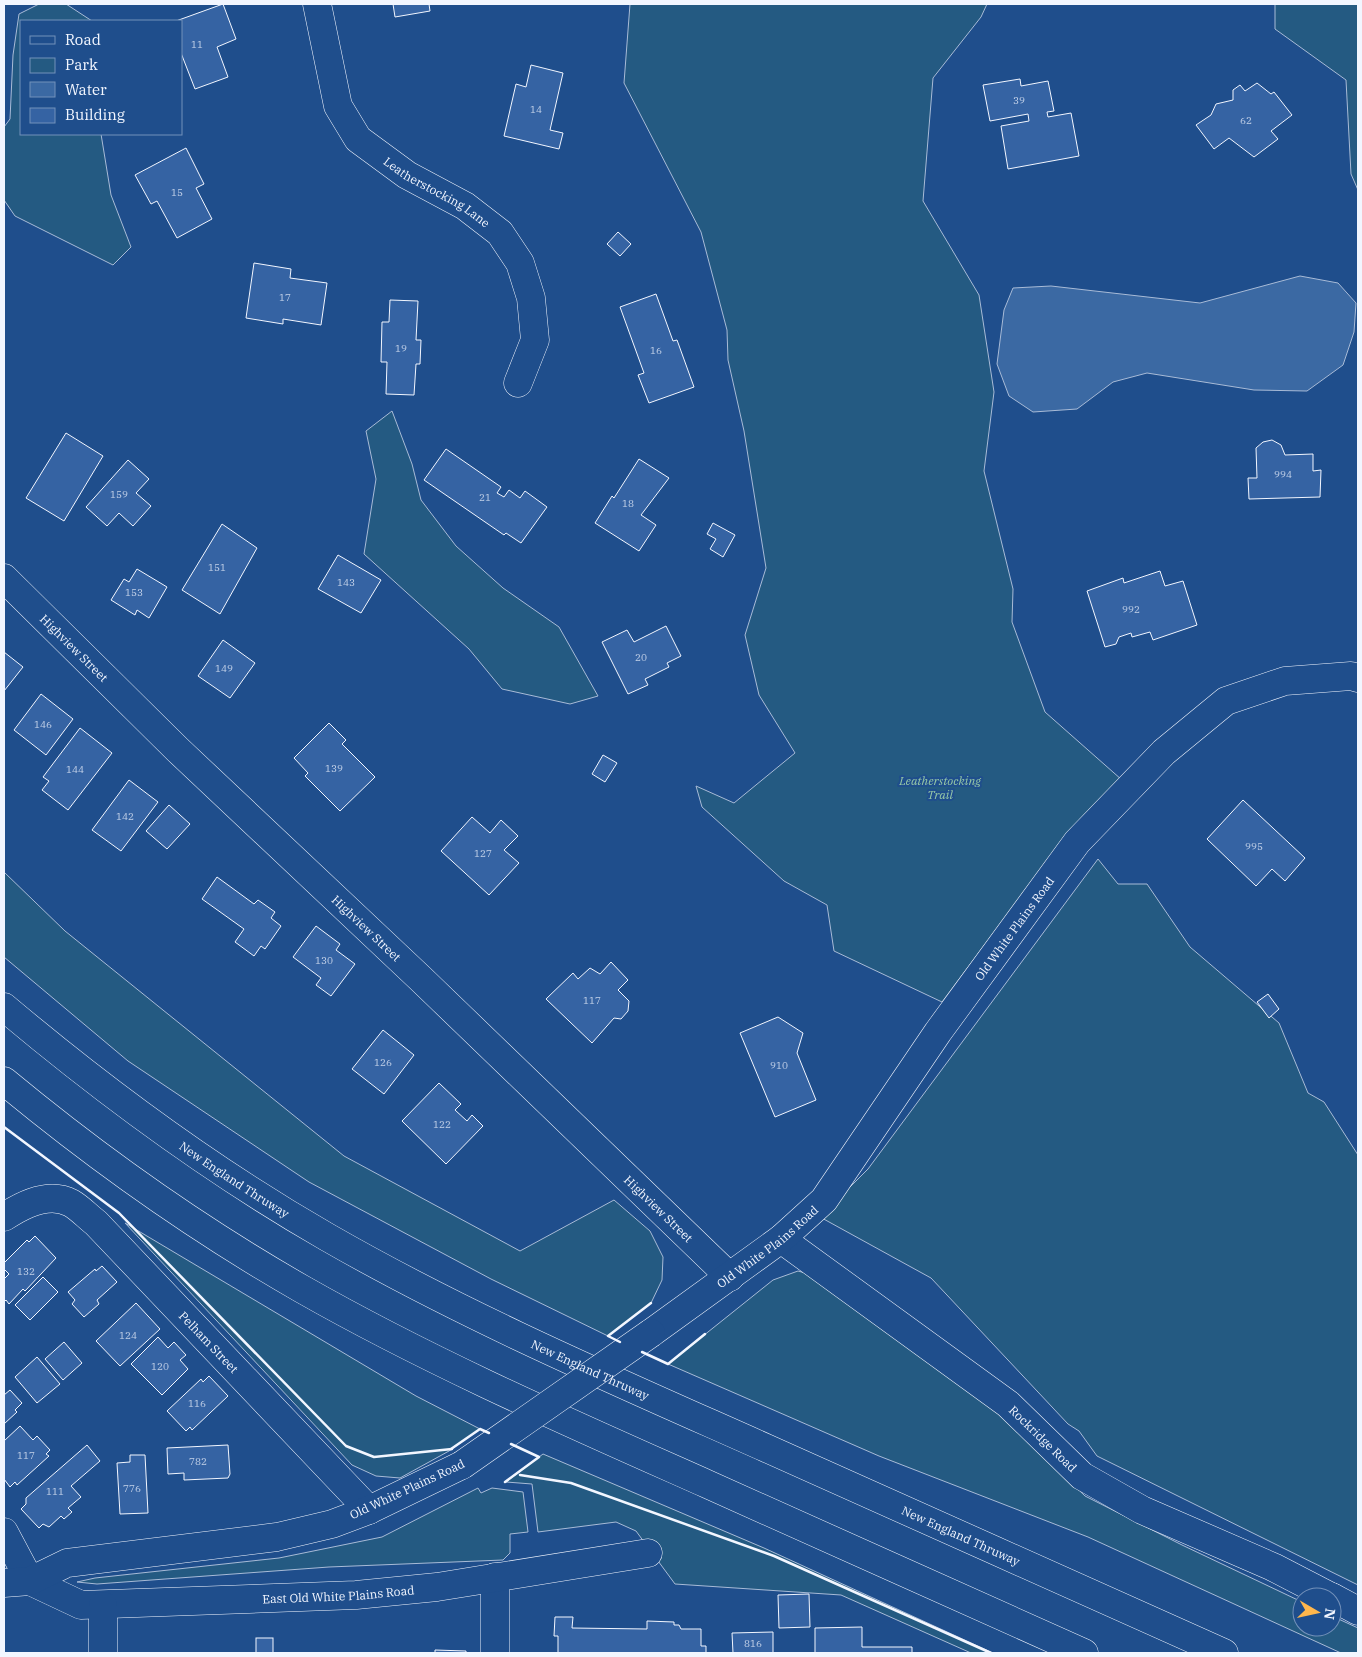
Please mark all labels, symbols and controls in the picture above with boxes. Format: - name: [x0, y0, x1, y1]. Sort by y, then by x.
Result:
- legend: [20, 20, 182, 135]
- text: Road: [65, 30, 101, 49]
- house number: 11: [191, 38, 203, 51]
- text: Park: [65, 55, 98, 74]
- text: Water: [65, 80, 107, 99]
- house number: 39: [1013, 94, 1025, 107]
- house number: 14: [530, 103, 542, 116]
- text: Building: [65, 105, 125, 124]
- house number: 62: [1240, 114, 1252, 127]
- street label: Leatherstocking Lane: [381, 153, 493, 230]
- house number: 15: [171, 186, 183, 199]
- house number: 17: [279, 291, 291, 304]
- house number: 19: [395, 342, 407, 355]
- house number: 16: [650, 344, 662, 357]
- house number: 994: [1274, 468, 1292, 481]
- house number: 159: [110, 488, 128, 501]
- house number: 21: [479, 491, 491, 504]
- house number: 18: [622, 497, 634, 510]
- house number: 151: [208, 561, 226, 574]
- house number: 143: [337, 576, 355, 589]
- house number: 153: [125, 586, 143, 599]
- house number: 992: [1122, 603, 1140, 616]
- street label: Highview Street: [37, 611, 112, 684]
- house number: 20: [635, 651, 647, 664]
- house number: 149: [215, 662, 233, 675]
- house number: 146: [34, 718, 52, 731]
- house number: 139: [325, 762, 343, 775]
- house number: 144: [66, 763, 84, 776]
- park label: Leatherstocking Trail: [898, 773, 981, 802]
- house number: 142: [116, 810, 134, 823]
- house number: 995: [1245, 840, 1263, 853]
- house number: 127: [474, 847, 492, 860]
- street label: Old White Plains Road: [971, 873, 1057, 983]
- street label: Highview Street: [329, 892, 404, 964]
- house number: 130: [315, 954, 333, 967]
- house number: 117: [583, 994, 601, 1007]
- house number: 126: [374, 1056, 392, 1069]
- house number: 910: [770, 1059, 788, 1072]
- house number: 122: [433, 1118, 451, 1131]
- street label: New England Thruway: [177, 1138, 293, 1221]
- street label: Highview Street: [621, 1172, 696, 1245]
- street label: Old White Plains Road: [713, 1202, 821, 1291]
- house number: 132: [17, 1265, 35, 1278]
- street label: Pelham Street: [176, 1308, 242, 1376]
- house number: 124: [119, 1329, 137, 1342]
- street label: New England Thruway: [529, 1336, 652, 1403]
- house number: 120: [151, 1360, 169, 1373]
- house number: 116: [188, 1397, 206, 1410]
- street label: Rockridge Road: [1006, 1402, 1080, 1475]
- house number: 117: [17, 1449, 35, 1462]
- house number: 782: [189, 1455, 207, 1468]
- street label: Old White Plains Road: [347, 1456, 467, 1522]
- house number: 776: [123, 1482, 141, 1495]
- house number: 111: [46, 1485, 64, 1498]
- street label: New England Thruway: [900, 1502, 1023, 1569]
- street label: East Old White Plains Road: [262, 1582, 415, 1606]
- north arrow: [1292, 1587, 1342, 1637]
- text: N: [1320, 1607, 1340, 1621]
- house number: 816: [744, 1637, 762, 1650]

